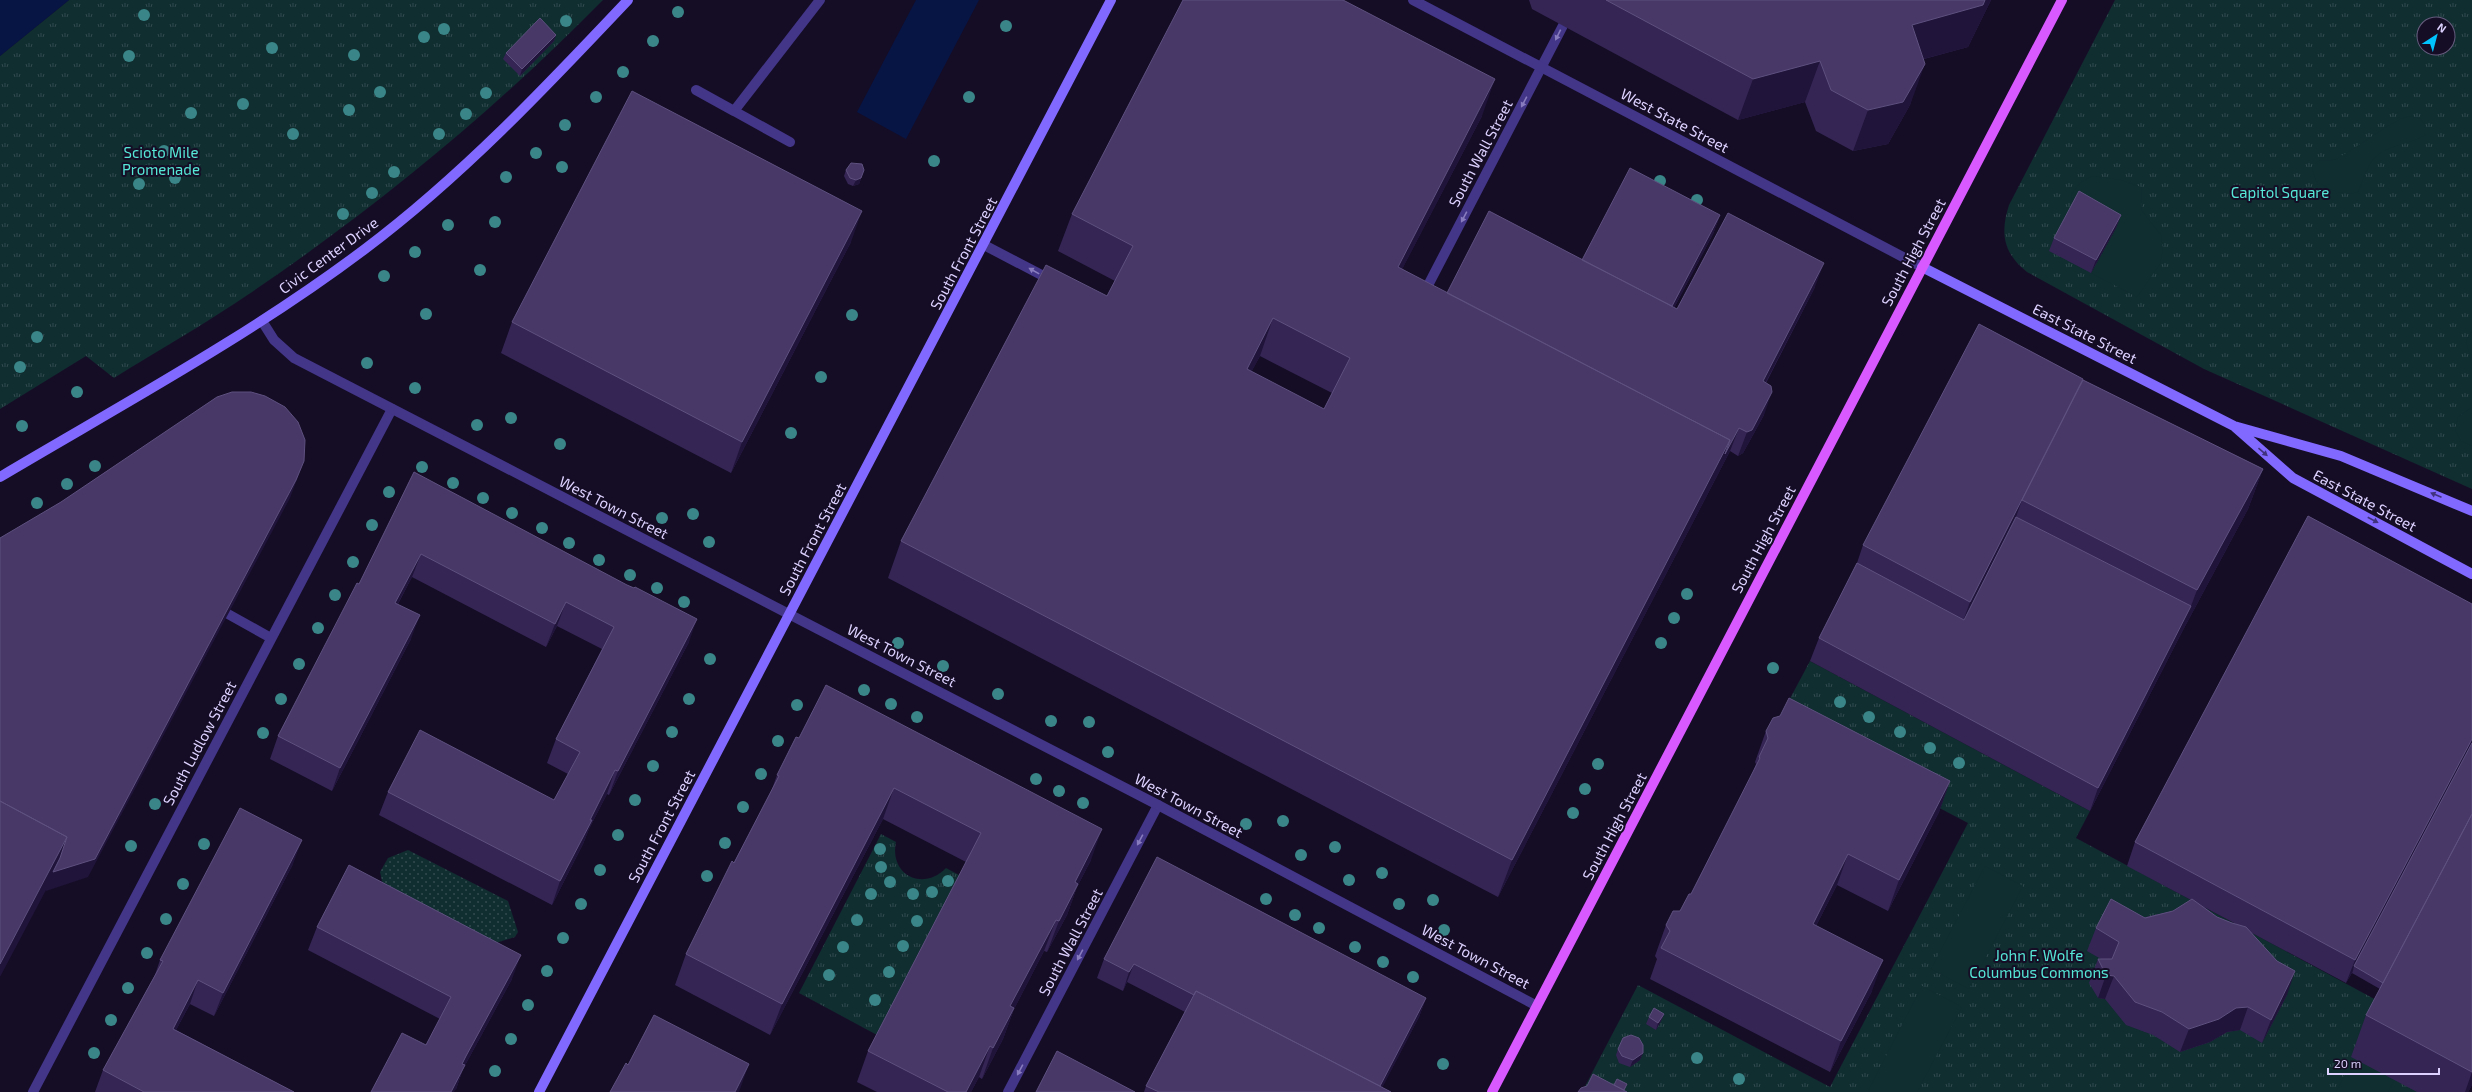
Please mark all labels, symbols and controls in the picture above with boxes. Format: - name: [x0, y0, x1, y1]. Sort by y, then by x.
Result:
- north arrow: [2416, 16, 2456, 56]
- text: N: [2435, 20, 2449, 35]
- one-way arrow: [1555, 29, 1561, 40]
- street label: West State Street: [1618, 84, 1732, 156]
- street label: South Wall Street: [1444, 96, 1516, 210]
- one-way arrow: [1521, 96, 1527, 108]
- park label: Scioto Mile Promenade: [122, 143, 200, 178]
- park label: Capitol Square: [2231, 183, 2329, 201]
- street label: South Front Street: [926, 193, 1000, 312]
- street label: South High Street: [1877, 195, 1949, 309]
- one-way arrow: [1460, 211, 1467, 223]
- street label: Civic Center Drive: [275, 213, 381, 297]
- one-way arrow: [1028, 268, 1040, 274]
- street label: East State Street: [2030, 299, 2140, 367]
- one-way arrow: [2258, 447, 2268, 456]
- street label: East State Street: [2310, 465, 2420, 535]
- street label: West Town Street: [556, 472, 672, 542]
- street label: South Front Street: [775, 479, 849, 598]
- street label: South High Street: [1727, 482, 1799, 596]
- one-way arrow: [2431, 492, 2442, 498]
- one-way arrow: [2367, 517, 2378, 524]
- street label: West Town Street: [844, 620, 960, 690]
- street label: South Ludlow Street: [159, 678, 240, 808]
- street label: South Front Street: [624, 766, 698, 885]
- street label: West Town Street: [1132, 769, 1246, 841]
- street label: South High Street: [1578, 769, 1650, 883]
- one-way arrow: [1137, 834, 1143, 846]
- street label: South Wall Street: [1034, 885, 1106, 999]
- street label: West Town Street: [1419, 920, 1533, 992]
- park label: John F. Wolfe Columbus Commons: [1969, 946, 2109, 981]
- one-way arrow: [1077, 949, 1083, 961]
- scale bar: [2328, 1050, 2439, 1076]
- text: 20 m: [2334, 1056, 2361, 1070]
- one-way arrow: [1016, 1065, 1023, 1076]

